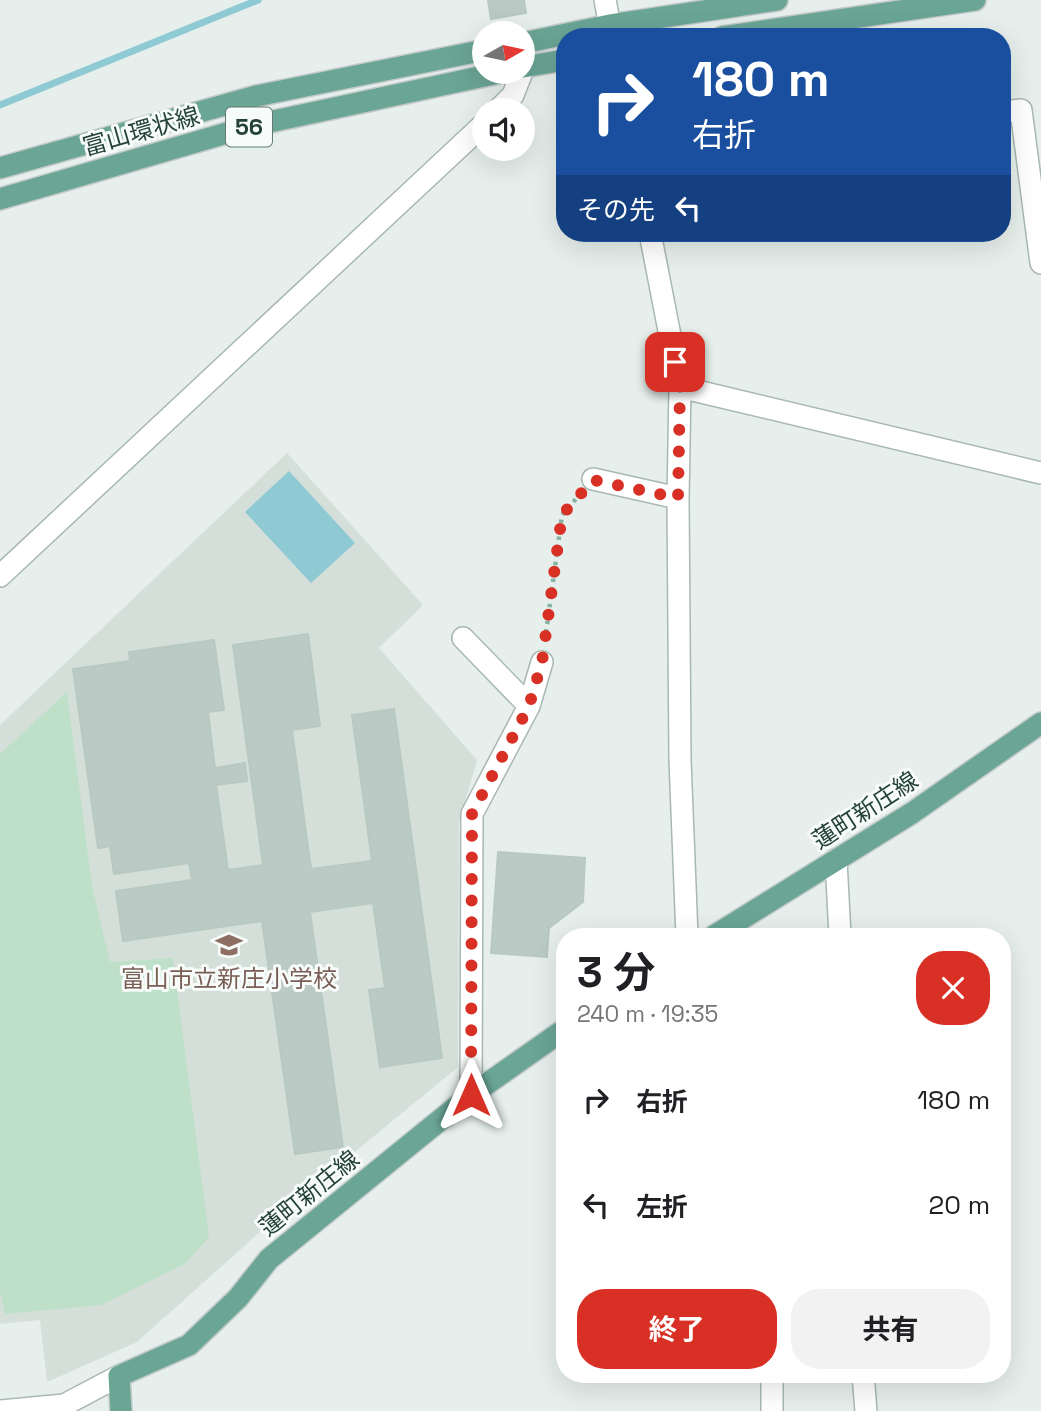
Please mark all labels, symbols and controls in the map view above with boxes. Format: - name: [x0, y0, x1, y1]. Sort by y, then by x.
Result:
- north arrow: [472, 21, 536, 84]
- map controls: [472, 21, 535, 161]
- text: 180 m: [692, 48, 830, 110]
- icon: right: [577, 56, 668, 147]
- button: sound: [472, 98, 535, 161]
- street label: 富山環状線: [79, 100, 203, 162]
- road number: 56: [226, 108, 272, 146]
- text: 右折: [692, 115, 756, 155]
- icon: left: [669, 189, 707, 227]
- text: その先: [577, 193, 655, 227]
- pin: [645, 332, 705, 392]
- icon: arrive: [656, 343, 694, 381]
- street label: 蓮町新庄線: [806, 764, 924, 856]
- school or university icon: 富山市立新庄小学校: [214, 930, 244, 960]
- text: 3 分: [577, 946, 655, 999]
- button: close: [916, 951, 990, 1025]
- place label: 富山市立新庄小学校: [121, 963, 337, 994]
- text: 240 m · 19:35: [577, 999, 718, 1029]
- position arrow: [434, 1058, 508, 1132]
- icon: right: [577, 1081, 615, 1119]
- text: 180 m: [917, 1083, 990, 1117]
- text: 右折: [636, 1085, 688, 1119]
- street label: 蓮町新庄線: [253, 1143, 365, 1243]
- icon: left: [577, 1186, 615, 1224]
- text: 20 m: [929, 1188, 990, 1222]
- text: 左折: [636, 1190, 688, 1224]
- button: 終了: [577, 1289, 777, 1369]
- button: 共有: [791, 1289, 990, 1369]

